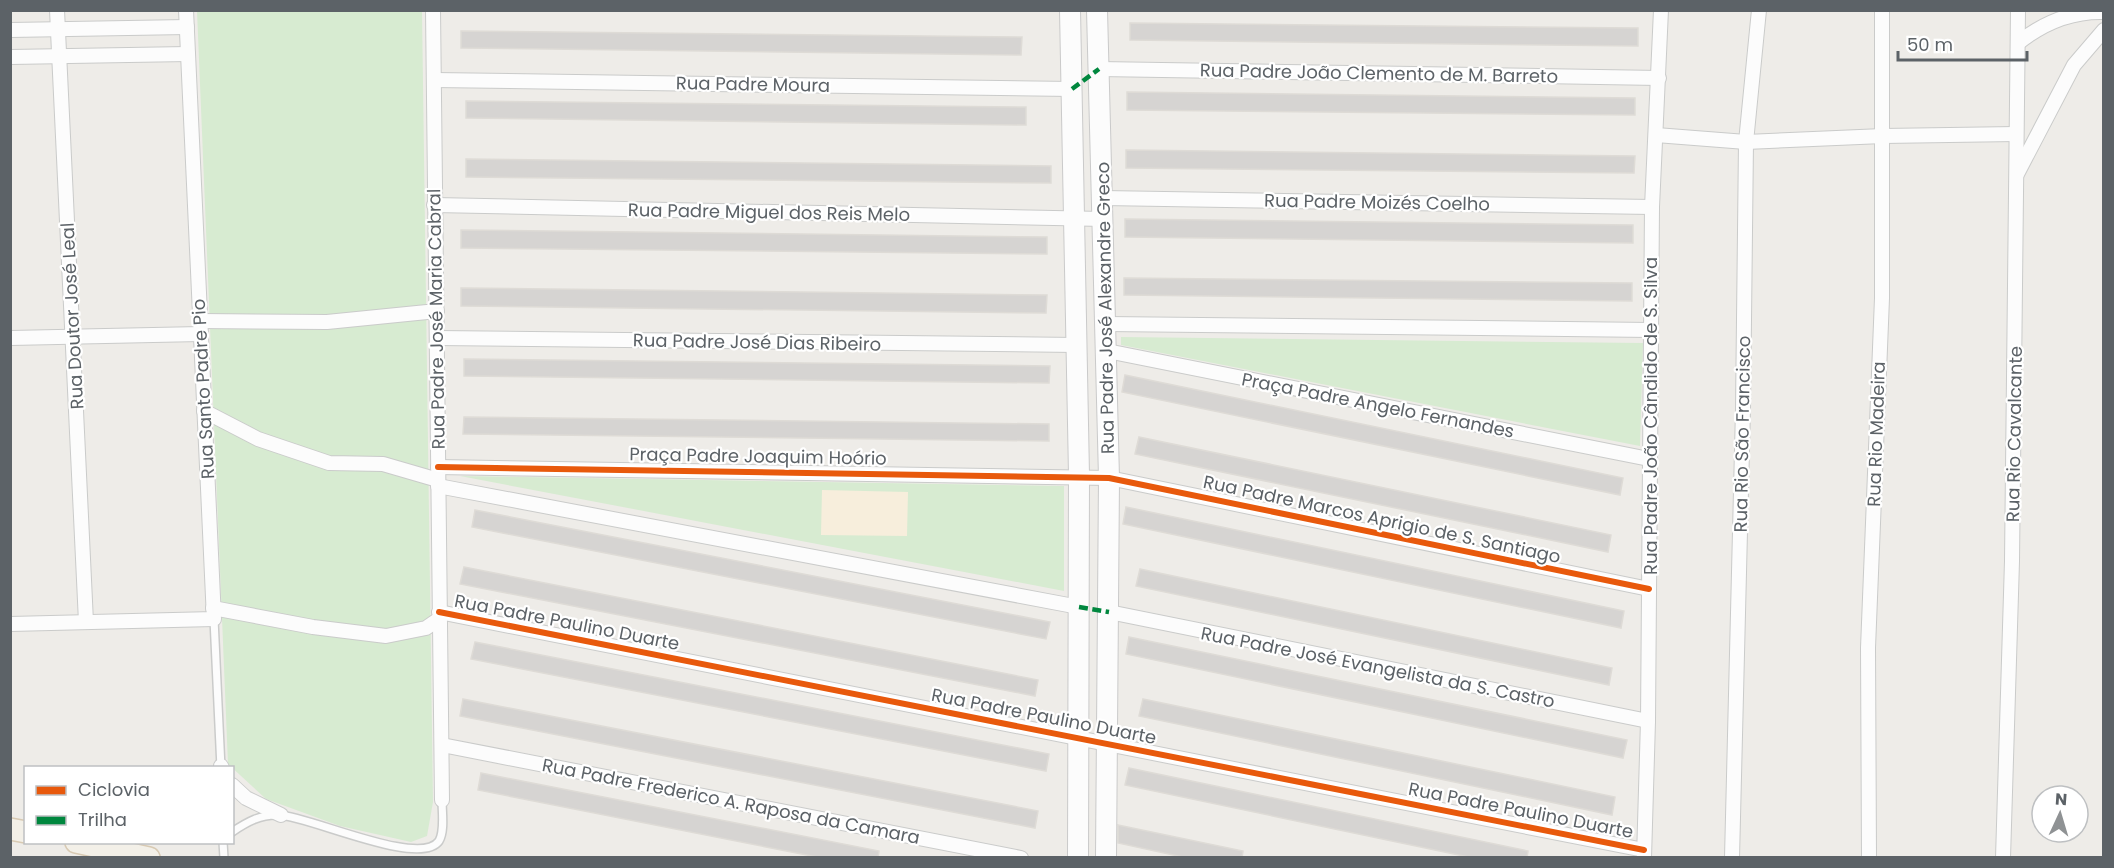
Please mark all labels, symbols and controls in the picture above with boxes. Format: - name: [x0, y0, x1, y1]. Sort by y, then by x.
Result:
- scale bar: [1898, 24, 2027, 62]
- text: 50 m: [1907, 32, 1953, 57]
- street label: Rua Padre João Clemento de M. Barreto: [1200, 57, 1558, 89]
- street label: Rua Padre Moura: [676, 70, 830, 98]
- street label: Rua Padre José Alexandre Greco: [1090, 162, 1120, 454]
- street label: Rua Padre José Maria Cabral: [421, 188, 451, 450]
- street label: Rua Padre Moizés Coelho: [1264, 188, 1490, 216]
- street label: Rua Padre Miguel dos Reis Melo: [628, 197, 910, 227]
- street label: Rua Doutor José Leal: [55, 222, 89, 410]
- street label: Rua Padre João Cândido de S. Silva: [1638, 257, 1663, 575]
- street label: Rua Santo Padre Pio: [186, 298, 220, 480]
- street label: Rua Padre José Dias Ribeiro: [633, 327, 881, 357]
- street label: Rua Rio São Francisco: [1728, 335, 1756, 533]
- street label: Rua Rio Cavalcante: [2000, 346, 2028, 522]
- street label: Rua Rio Madeira: [1861, 361, 1891, 507]
- street label: Praça Padre Angelo Fernandes: [1240, 366, 1516, 444]
- street label: Praça Padre Joaquim Hoório: [629, 441, 887, 471]
- street label: Rua Padre Marcos Aprigio de S. Santiago: [1201, 469, 1563, 569]
- street label: Rua Padre Paulino Duarte: [452, 588, 682, 656]
- street label: Rua Padre José Evangelista da S. Castro: [1199, 620, 1557, 714]
- street label: Rua Padre Paulino Duarte: [929, 682, 1159, 750]
- street label: Rua Padre Frederico A. Raposa da Camara: [540, 752, 922, 850]
- legend: [24, 766, 234, 844]
- street label: Rua Padre Paulino Duarte: [1406, 776, 1636, 844]
- text: Ciclovia: [78, 777, 150, 802]
- north arrow: [2030, 784, 2090, 844]
- text: N: [2054, 788, 2068, 811]
- text: Trilha: [78, 807, 127, 832]

